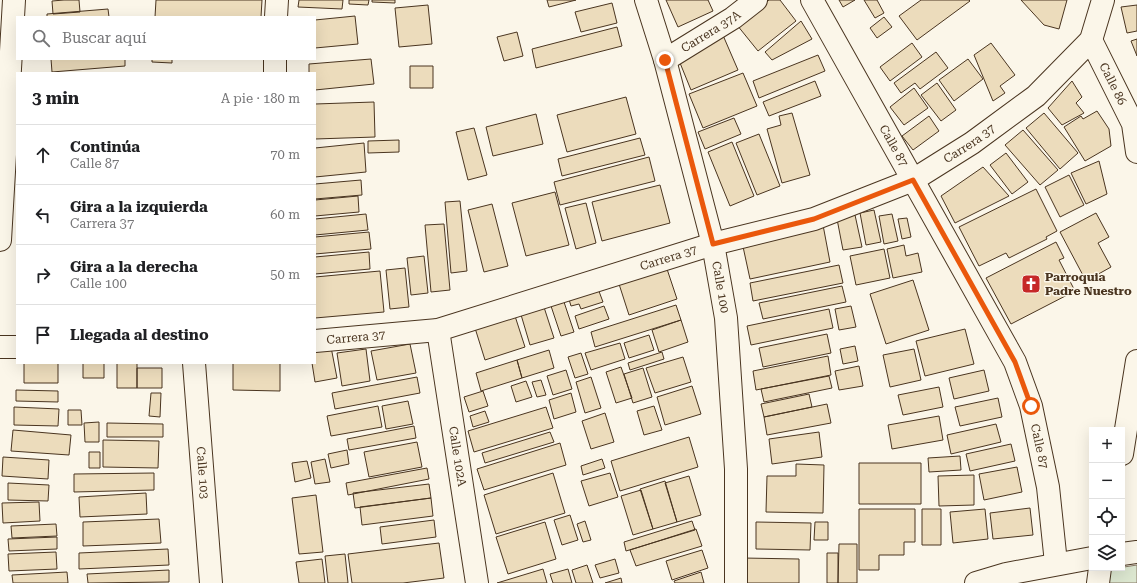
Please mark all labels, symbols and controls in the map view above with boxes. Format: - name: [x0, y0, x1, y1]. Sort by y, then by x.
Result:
- street label: Carrera 37A: [678, 7, 744, 55]
- search box: [16, 16, 316, 60]
- icon: search: [30, 27, 52, 49]
- text: Buscar aquí: [62, 29, 146, 47]
- route end: [656, 51, 674, 69]
- street label: Calle 86: [1096, 60, 1130, 108]
- text: 3 min: [32, 88, 79, 108]
- text: A pie · 180 m: [221, 91, 300, 106]
- street label: Carrera 37: [941, 121, 998, 166]
- street label: Calle 87: [876, 122, 911, 169]
- text: Continúa: [70, 138, 140, 156]
- icon: ahead: [32, 144, 54, 166]
- text: 70 m: [270, 147, 300, 162]
- text: Calle 87: [70, 156, 119, 171]
- text: Gira a la izquierda: [70, 198, 208, 216]
- icon: left: [32, 204, 54, 226]
- text: 60 m: [270, 207, 300, 222]
- text: Carrera 37: [70, 216, 134, 231]
- street label: Carrera 37: [638, 242, 699, 273]
- text: Gira a la derecha: [70, 258, 198, 276]
- street label: Calle 100: [709, 260, 732, 315]
- icon: right: [32, 264, 54, 286]
- text: 50 m: [270, 267, 300, 282]
- place label: Parroquia Padre Nuestro: [1045, 270, 1132, 298]
- church icon: Parroquia Padre Nuestro: [1020, 273, 1042, 295]
- text: Calle 100: [70, 276, 127, 291]
- icon: arrive: [32, 324, 54, 346]
- text: Llegada al destino: [70, 326, 209, 344]
- street label: Carrera 37: [326, 328, 386, 347]
- route start: [1022, 397, 1040, 415]
- street label: Calle 87: [1028, 422, 1051, 470]
- street label: Calle 102A: [446, 425, 469, 488]
- map controls: [1089, 427, 1125, 571]
- button: +: [1089, 427, 1125, 463]
- street label: Calle 103: [193, 446, 211, 500]
- button: −: [1089, 463, 1125, 499]
- button: locate: [1089, 499, 1125, 535]
- button: layers: [1089, 535, 1125, 571]

